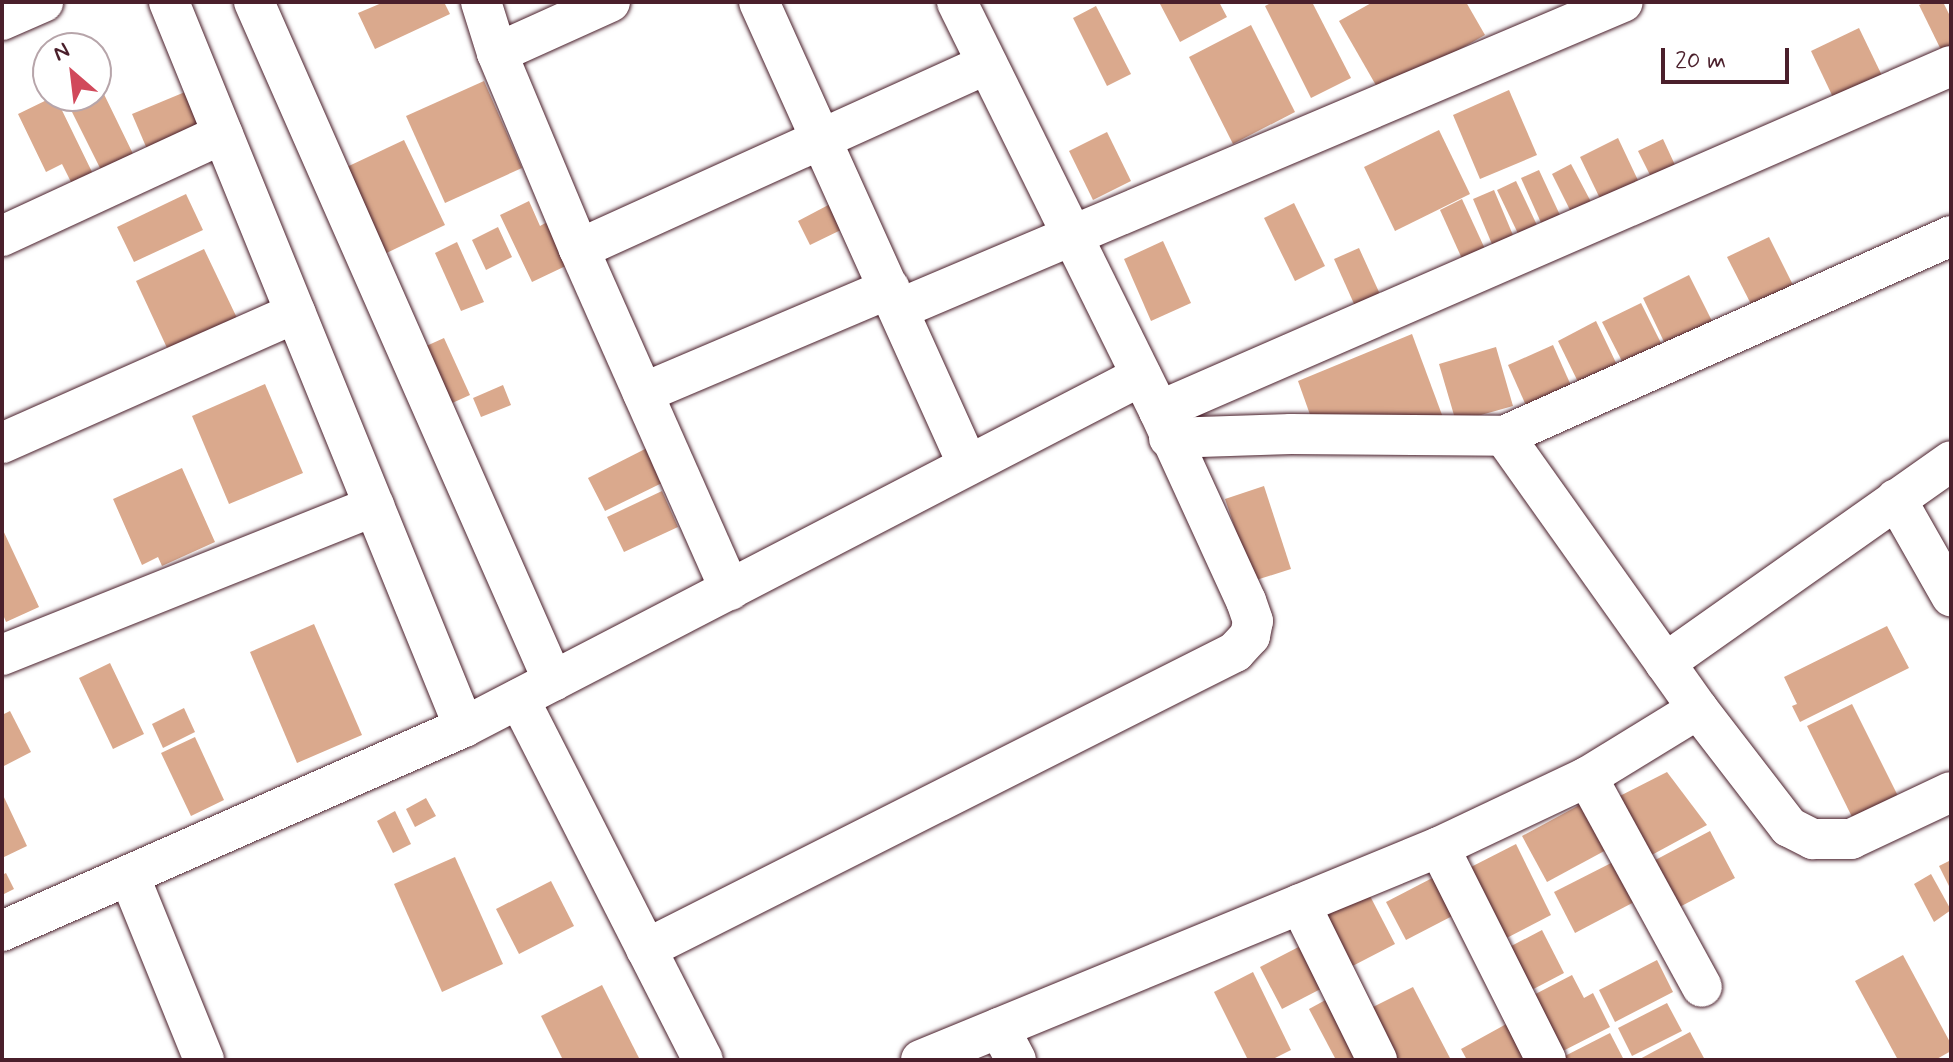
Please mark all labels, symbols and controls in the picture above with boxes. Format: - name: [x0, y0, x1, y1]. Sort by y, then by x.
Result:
- north arrow: [32, 32, 112, 112]
- scale bar: [1665, 32, 1793, 82]
- text: N: [49, 37, 75, 68]
- text: 20 m: [1675, 46, 1726, 77]

